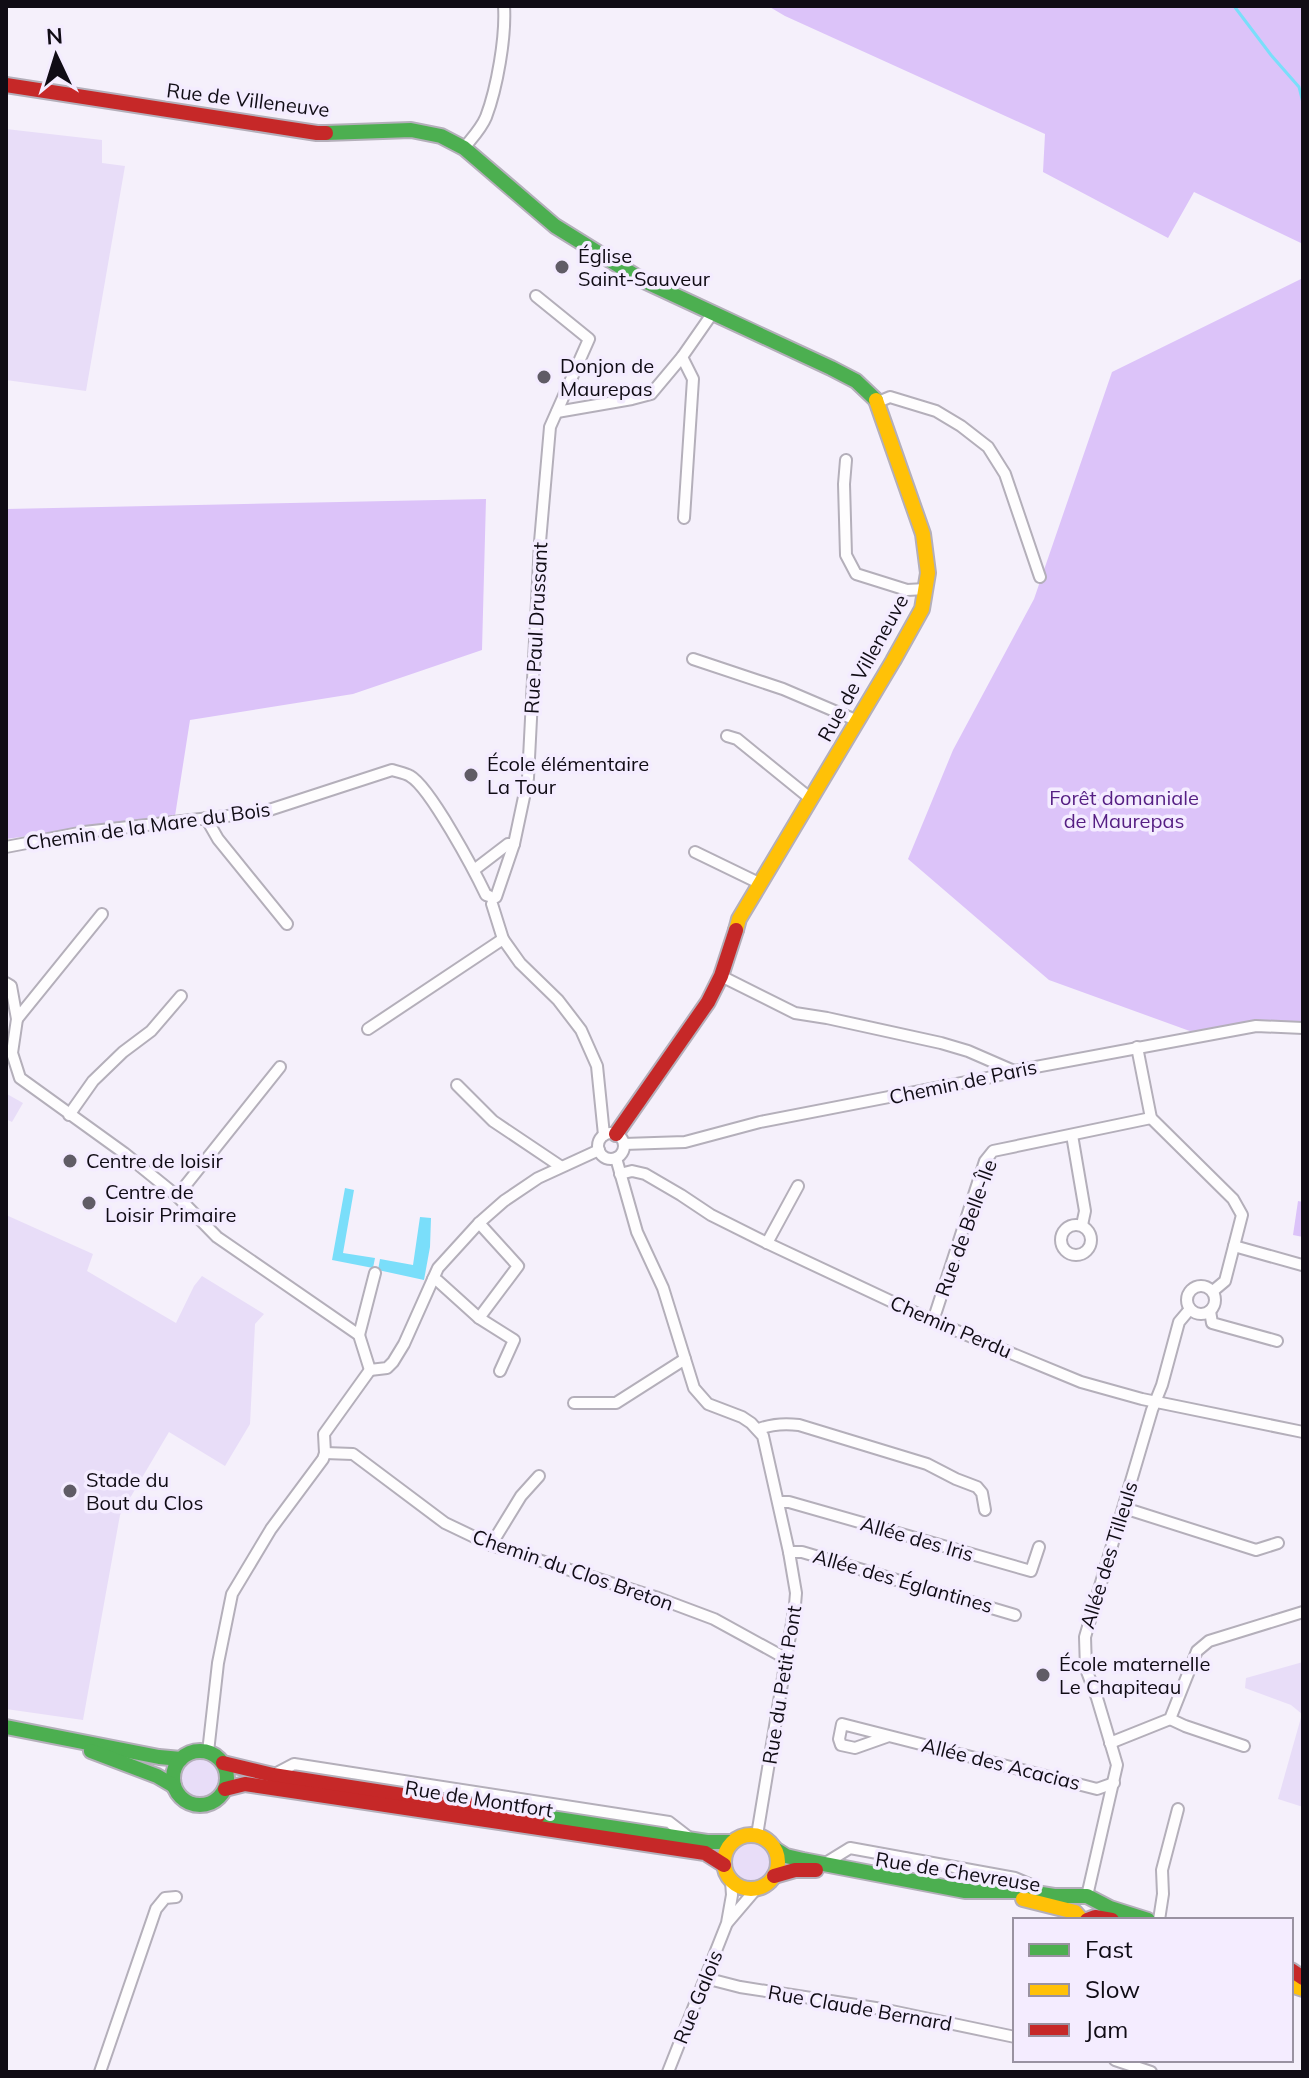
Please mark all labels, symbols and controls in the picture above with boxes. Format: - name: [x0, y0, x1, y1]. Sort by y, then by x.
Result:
- north arrow: [16, 16, 96, 96]
- text: N: [45, 22, 64, 51]
- street label: Rue de Villeneuve: [165, 77, 331, 122]
- place label: Église Saint-Sauveur: [578, 243, 711, 291]
- marker: Église Saint-Sauveur: [553, 258, 571, 276]
- place label: Donjon de Maurepas: [560, 353, 654, 401]
- marker: Donjon de Maurepas: [535, 368, 553, 386]
- street label: Rue Paul Drussant: [519, 542, 552, 714]
- street label: Rue de Villeneuve: [812, 590, 913, 746]
- place label: École élémentaire La Tour: [487, 751, 649, 799]
- marker: École élémentaire La Tour: [462, 766, 480, 784]
- park label: Forêt domaniale de Maurepas: [1049, 785, 1199, 833]
- street label: Chemin de la Mare du Bois: [24, 796, 272, 855]
- street label: Chemin de Paris: [887, 1054, 1039, 1109]
- place label: Centre de loisir: [86, 1148, 224, 1173]
- marker: Centre de loisir: [61, 1152, 79, 1170]
- street label: Rue de Belle-Île: [929, 1156, 1002, 1300]
- place label: Centre de Loisir Primaire: [105, 1179, 236, 1227]
- marker: Centre de Loisir Primaire: [80, 1194, 98, 1212]
- street label: Chemin Perdu: [887, 1290, 1016, 1363]
- place label: Stade du Bout du Clos: [86, 1467, 203, 1515]
- street label: Allée des Tilleuls: [1074, 1478, 1143, 1632]
- marker: Stade du Bout du Clos: [61, 1482, 79, 1500]
- street label: Allée des Iris: [858, 1510, 977, 1567]
- street label: Chemin du Clos Breton: [469, 1523, 677, 1616]
- street label: Allée des Églantines: [810, 1543, 996, 1618]
- street label: Rue du Petit Pont: [757, 1604, 806, 1766]
- place label: École maternelle Le Chapiteau: [1059, 1651, 1210, 1699]
- marker: École maternelle Le Chapiteau: [1034, 1666, 1052, 1684]
- street label: Allée des Acacias: [919, 1732, 1083, 1795]
- street label: Rue de Montfort: [403, 1774, 555, 1823]
- street label: Rue de Chevreuse: [874, 1846, 1042, 1897]
- legend: [1013, 1918, 1293, 2062]
- text: Fast: [1085, 1934, 1133, 1964]
- street label: Rue Galois: [667, 1946, 728, 2047]
- text: Slow: [1085, 1974, 1140, 2004]
- street label: Rue Claude Bernard: [766, 1979, 954, 2036]
- text: Jam: [1085, 2014, 1128, 2044]

